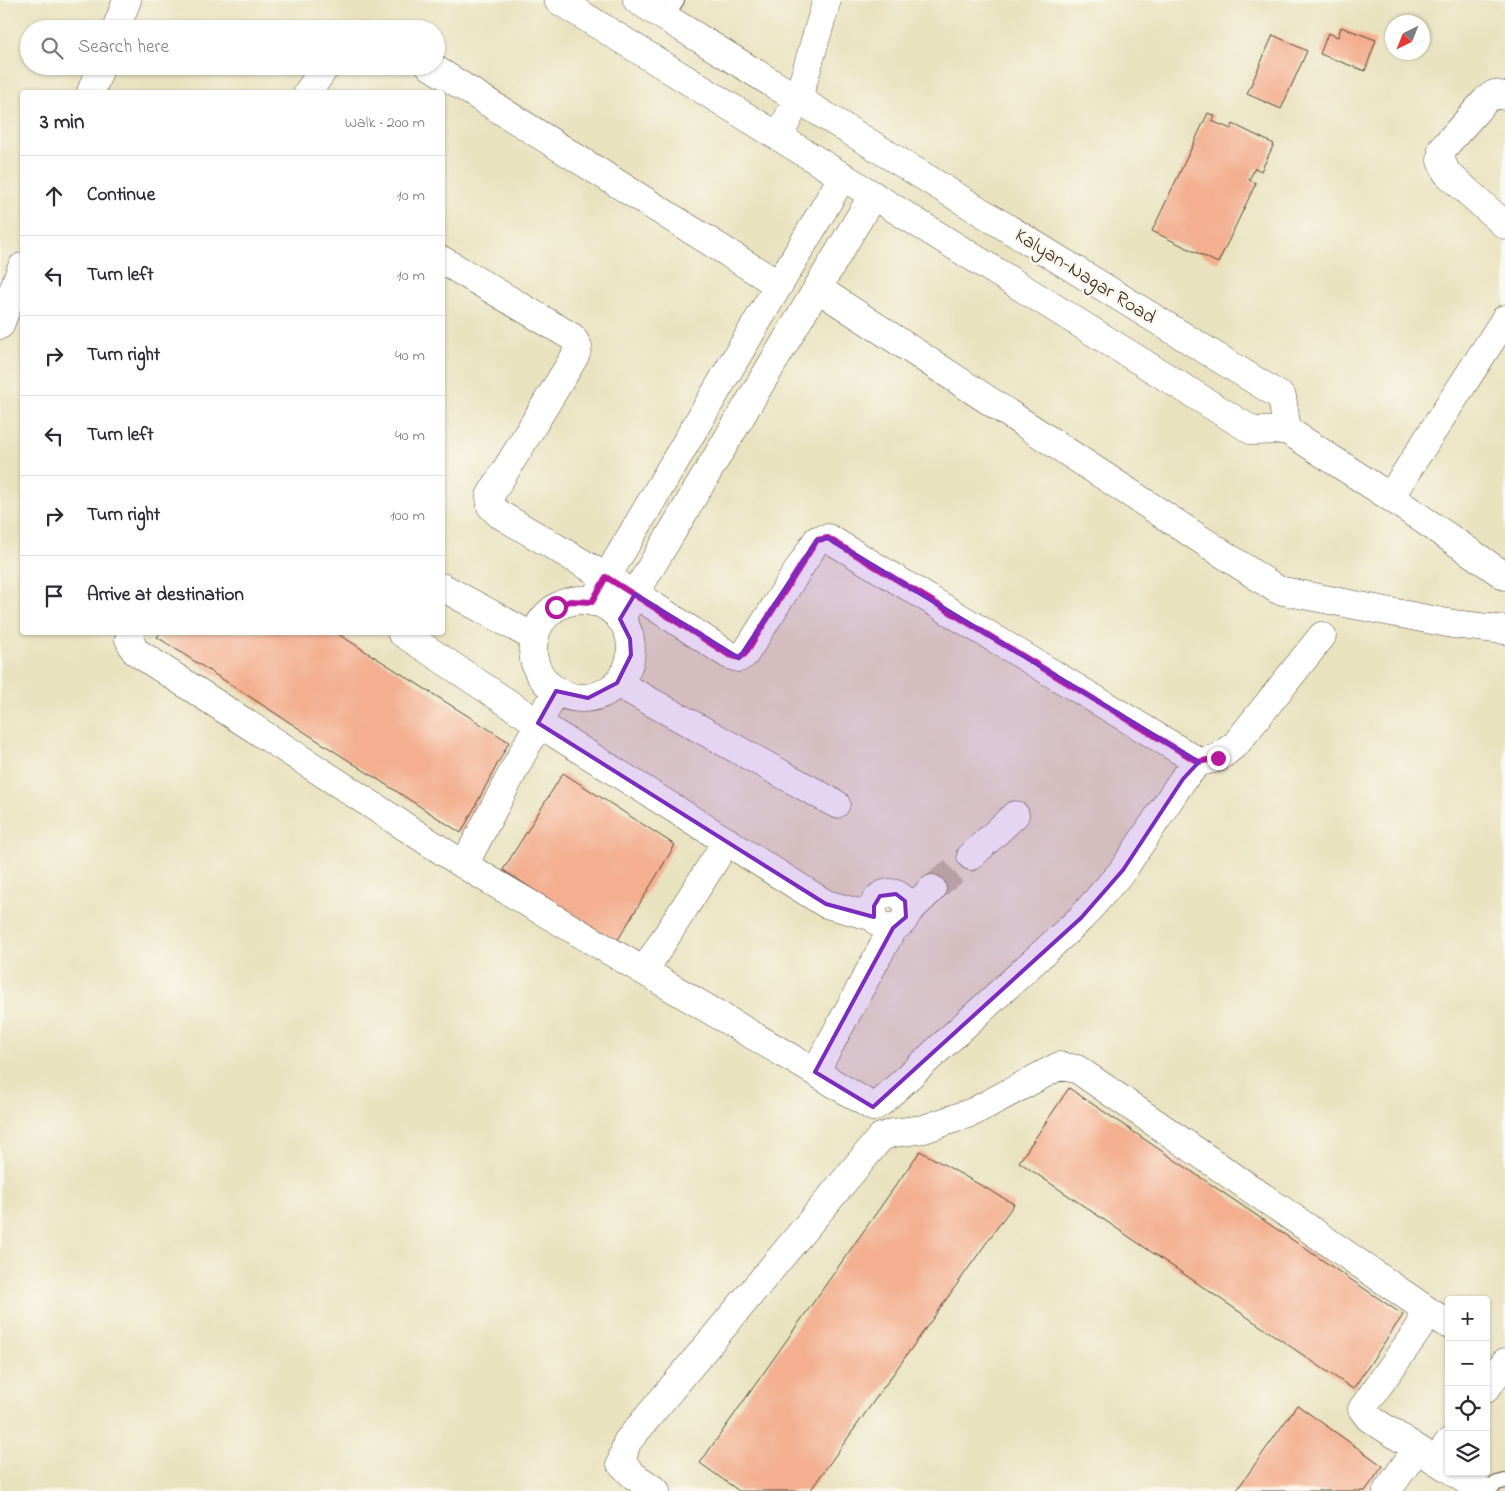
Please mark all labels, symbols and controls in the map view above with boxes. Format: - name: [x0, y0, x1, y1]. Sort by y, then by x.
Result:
- north arrow: [1385, 15, 1430, 60]
- search box: [20, 20, 445, 75]
- icon: search: [38, 34, 66, 62]
- text: Search here: [78, 34, 169, 61]
- text: 3 min: [40, 108, 84, 138]
- text: Walk · 200 m: [345, 111, 425, 135]
- icon: ahead: [40, 182, 68, 210]
- text: Continue: [87, 182, 155, 209]
- text: 10 m: [397, 184, 425, 208]
- street label: Kalyan-Nagar Road: [1008, 222, 1161, 333]
- icon: left: [40, 262, 68, 290]
- text: Turn left: [87, 262, 154, 289]
- text: 10 m: [397, 264, 425, 288]
- icon: right: [40, 342, 68, 370]
- text: Turn right: [87, 342, 160, 369]
- text: 40 m: [395, 344, 425, 368]
- icon: left: [40, 422, 68, 450]
- text: Turn left: [87, 422, 154, 449]
- text: 40 m: [395, 424, 425, 448]
- icon: right: [40, 502, 68, 530]
- text: Turn right: [87, 502, 160, 529]
- text: 100 m: [390, 504, 425, 528]
- icon: arrive: [40, 582, 68, 610]
- text: Arrive at destination: [87, 582, 244, 609]
- route start: [545, 596, 568, 619]
- route end: [1207, 747, 1230, 770]
- map controls: [1445, 1296, 1490, 1476]
- button: +: [1445, 1296, 1490, 1341]
- button: −: [1445, 1341, 1490, 1386]
- button: locate: [1445, 1386, 1490, 1431]
- button: layers: [1445, 1431, 1490, 1476]

